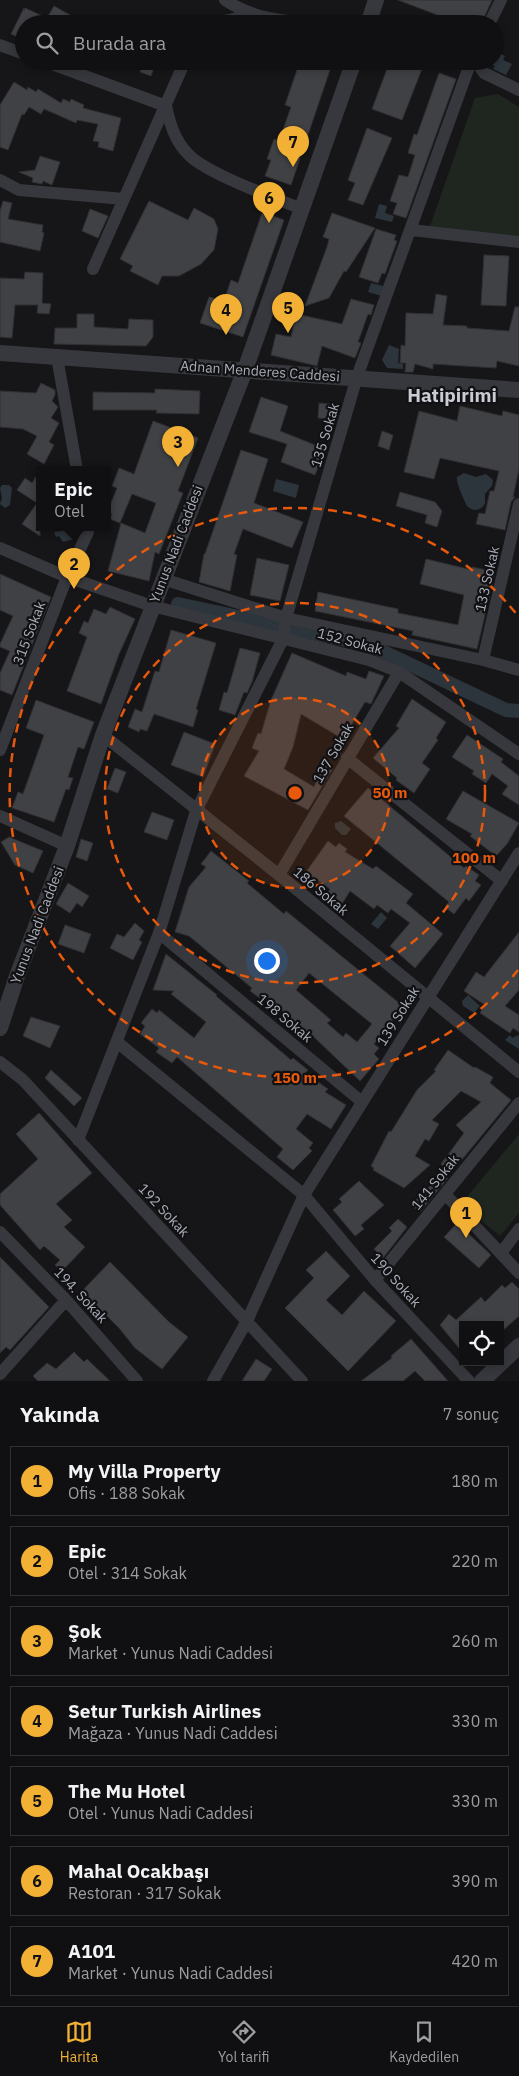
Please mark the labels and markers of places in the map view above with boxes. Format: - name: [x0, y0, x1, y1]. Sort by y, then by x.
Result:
- pin: 7: [277, 126, 309, 167]
- pin: 6: [253, 182, 285, 223]
- pin: 5: [272, 292, 304, 333]
- pin: 4: [210, 294, 242, 335]
- pin: 3: [162, 426, 194, 467]
- pin: 2: [58, 548, 90, 589]
- centre of rings: [286, 784, 304, 802]
- pin: 1: [450, 1197, 482, 1238]

